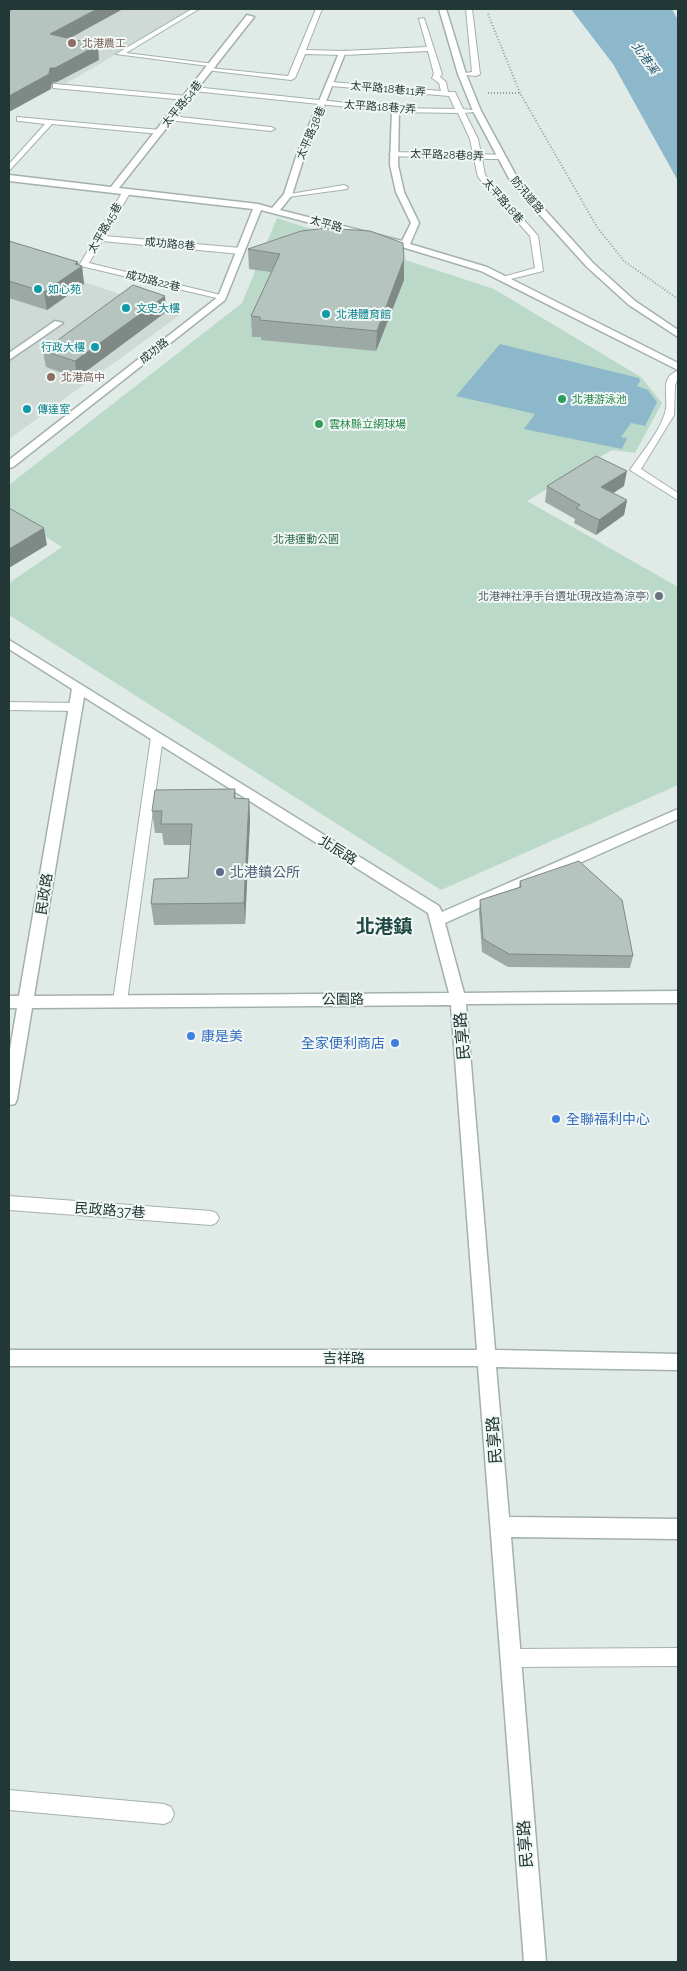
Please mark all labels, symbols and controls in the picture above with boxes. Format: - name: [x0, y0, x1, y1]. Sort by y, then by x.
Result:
- marker: 北港農工: [66, 37, 78, 49]
- place label: 北港農工: [82, 37, 126, 50]
- water label: 北港溪: [629, 39, 662, 78]
- street label: 太平路54巷: [159, 78, 205, 130]
- street label: 太平路18巷11弄: [350, 79, 426, 99]
- street label: 太平路18巷7弄: [344, 98, 416, 116]
- street label: 太平路38巷: [294, 104, 328, 162]
- street label: 太平路28巷8弄: [410, 147, 484, 163]
- street label: 防汛道路: [508, 174, 546, 216]
- street label: 太平路18巷: [480, 176, 526, 226]
- street label: 太平路45巷: [85, 200, 125, 256]
- street label: 太平路: [308, 213, 344, 235]
- street label: 成功路8巷: [144, 235, 196, 253]
- street label: 成功路22巷: [125, 268, 181, 294]
- marker: 如心苑: [32, 283, 44, 295]
- place label: 如心苑: [48, 283, 81, 296]
- marker: 文史大樓: [120, 302, 132, 314]
- place label: 文史大樓: [136, 302, 180, 315]
- marker: 北港體育館: [320, 308, 332, 320]
- place label: 北港體育館: [336, 308, 391, 321]
- street label: 成功路: [137, 336, 171, 366]
- place label: 行政大樓: [41, 341, 85, 354]
- marker: 行政大樓: [89, 341, 101, 353]
- marker: 北港高中: [45, 371, 57, 383]
- place label: 北港高中: [61, 371, 105, 384]
- marker: 北港游泳池: [556, 393, 568, 405]
- place label: 北港游泳池: [572, 393, 627, 406]
- marker: 傳達室: [21, 403, 33, 415]
- place label: 傳達室: [37, 403, 70, 416]
- marker: 雲林縣立網球場: [313, 418, 325, 430]
- place label: 雲林縣立網球場: [329, 418, 406, 431]
- park label: 北港運動公園: [273, 533, 339, 546]
- place label: 北港神社淨手台遺址(現改造為涼亭): [478, 590, 649, 603]
- marker: 北港神社淨手台遺址(現改造為涼亭): [653, 590, 665, 602]
- street label: 北辰路: [316, 832, 360, 868]
- place label: 北港鎮公所: [230, 864, 300, 880]
- marker: 北港鎮公所: [214, 866, 226, 878]
- street label: 民政路: [33, 872, 55, 916]
- district label: 北港鎮: [355, 915, 413, 937]
- street label: 公園路: [322, 991, 364, 1007]
- street label: 民享路: [450, 1011, 474, 1061]
- place label: 康是美: [201, 1028, 243, 1044]
- marker: 康是美: [185, 1030, 197, 1042]
- place label: 全家便利商店: [301, 1035, 385, 1051]
- marker: 全家便利商店: [389, 1037, 401, 1049]
- place label: 全聯福利中心: [566, 1111, 650, 1127]
- marker: 全聯福利中心: [550, 1113, 562, 1125]
- street label: 民政路37巷: [74, 1200, 146, 1220]
- street label: 吉祥路: [323, 1350, 365, 1366]
- street label: 民享路: [483, 1415, 505, 1465]
- street label: 民享路: [514, 1819, 536, 1869]

